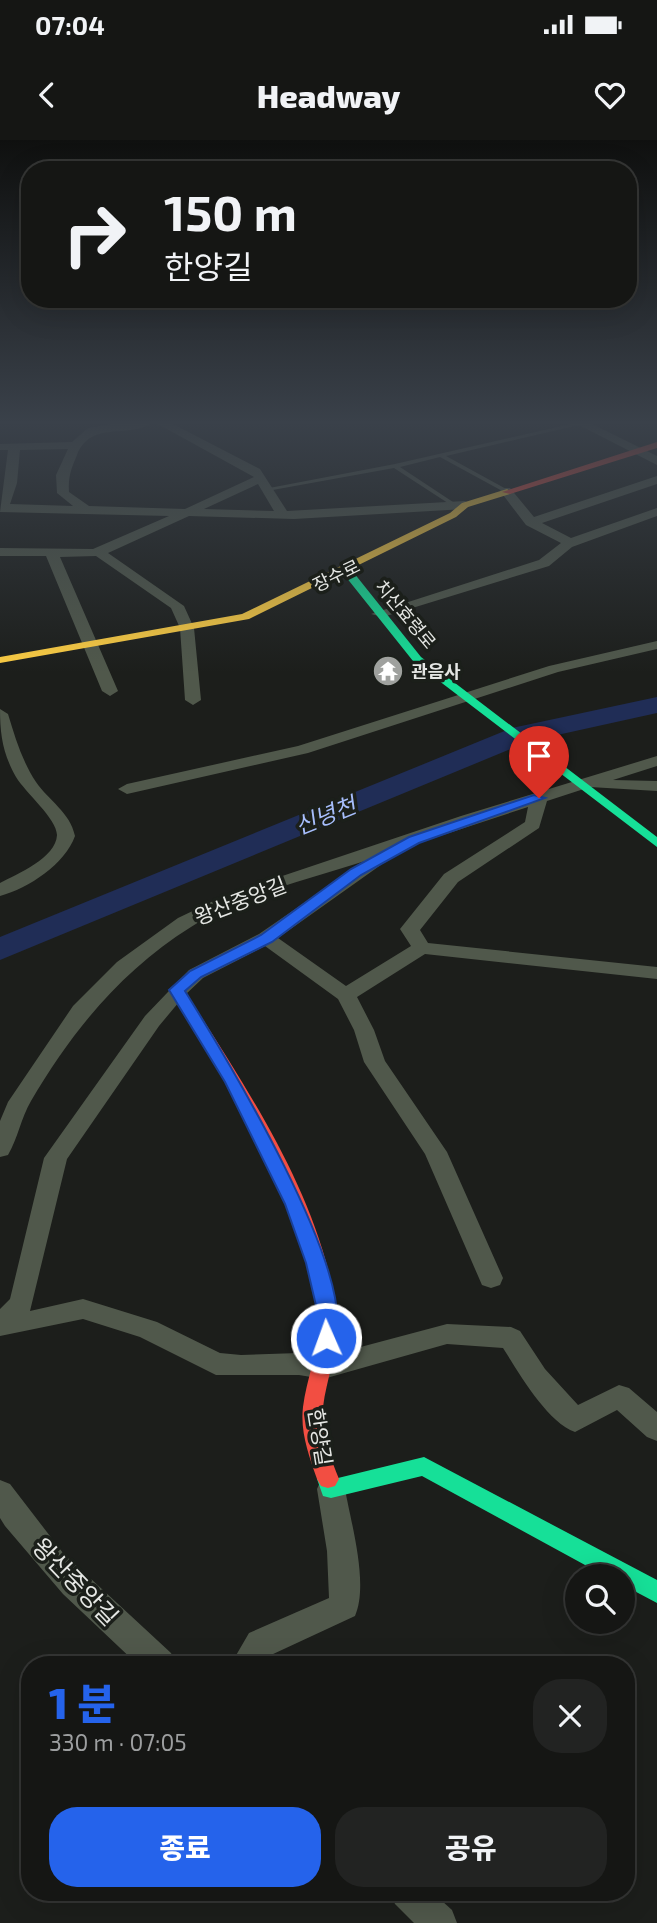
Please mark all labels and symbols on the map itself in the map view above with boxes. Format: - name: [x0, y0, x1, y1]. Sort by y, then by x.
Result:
- street label: 장수로: [309, 554, 363, 596]
- street label: 치산효령로: [371, 575, 441, 653]
- temple icon: 관음사: [371, 654, 405, 688]
- place label: 관음사: [411, 660, 461, 682]
- pin: [509, 726, 569, 798]
- water label: 신녕천: [290, 789, 362, 840]
- street label: 왕산중앙길: [190, 871, 290, 929]
- position arrow: [289, 1301, 363, 1375]
- street label: 한양길: [304, 1406, 338, 1468]
- street label: 왕산중앙길: [27, 1531, 125, 1631]

